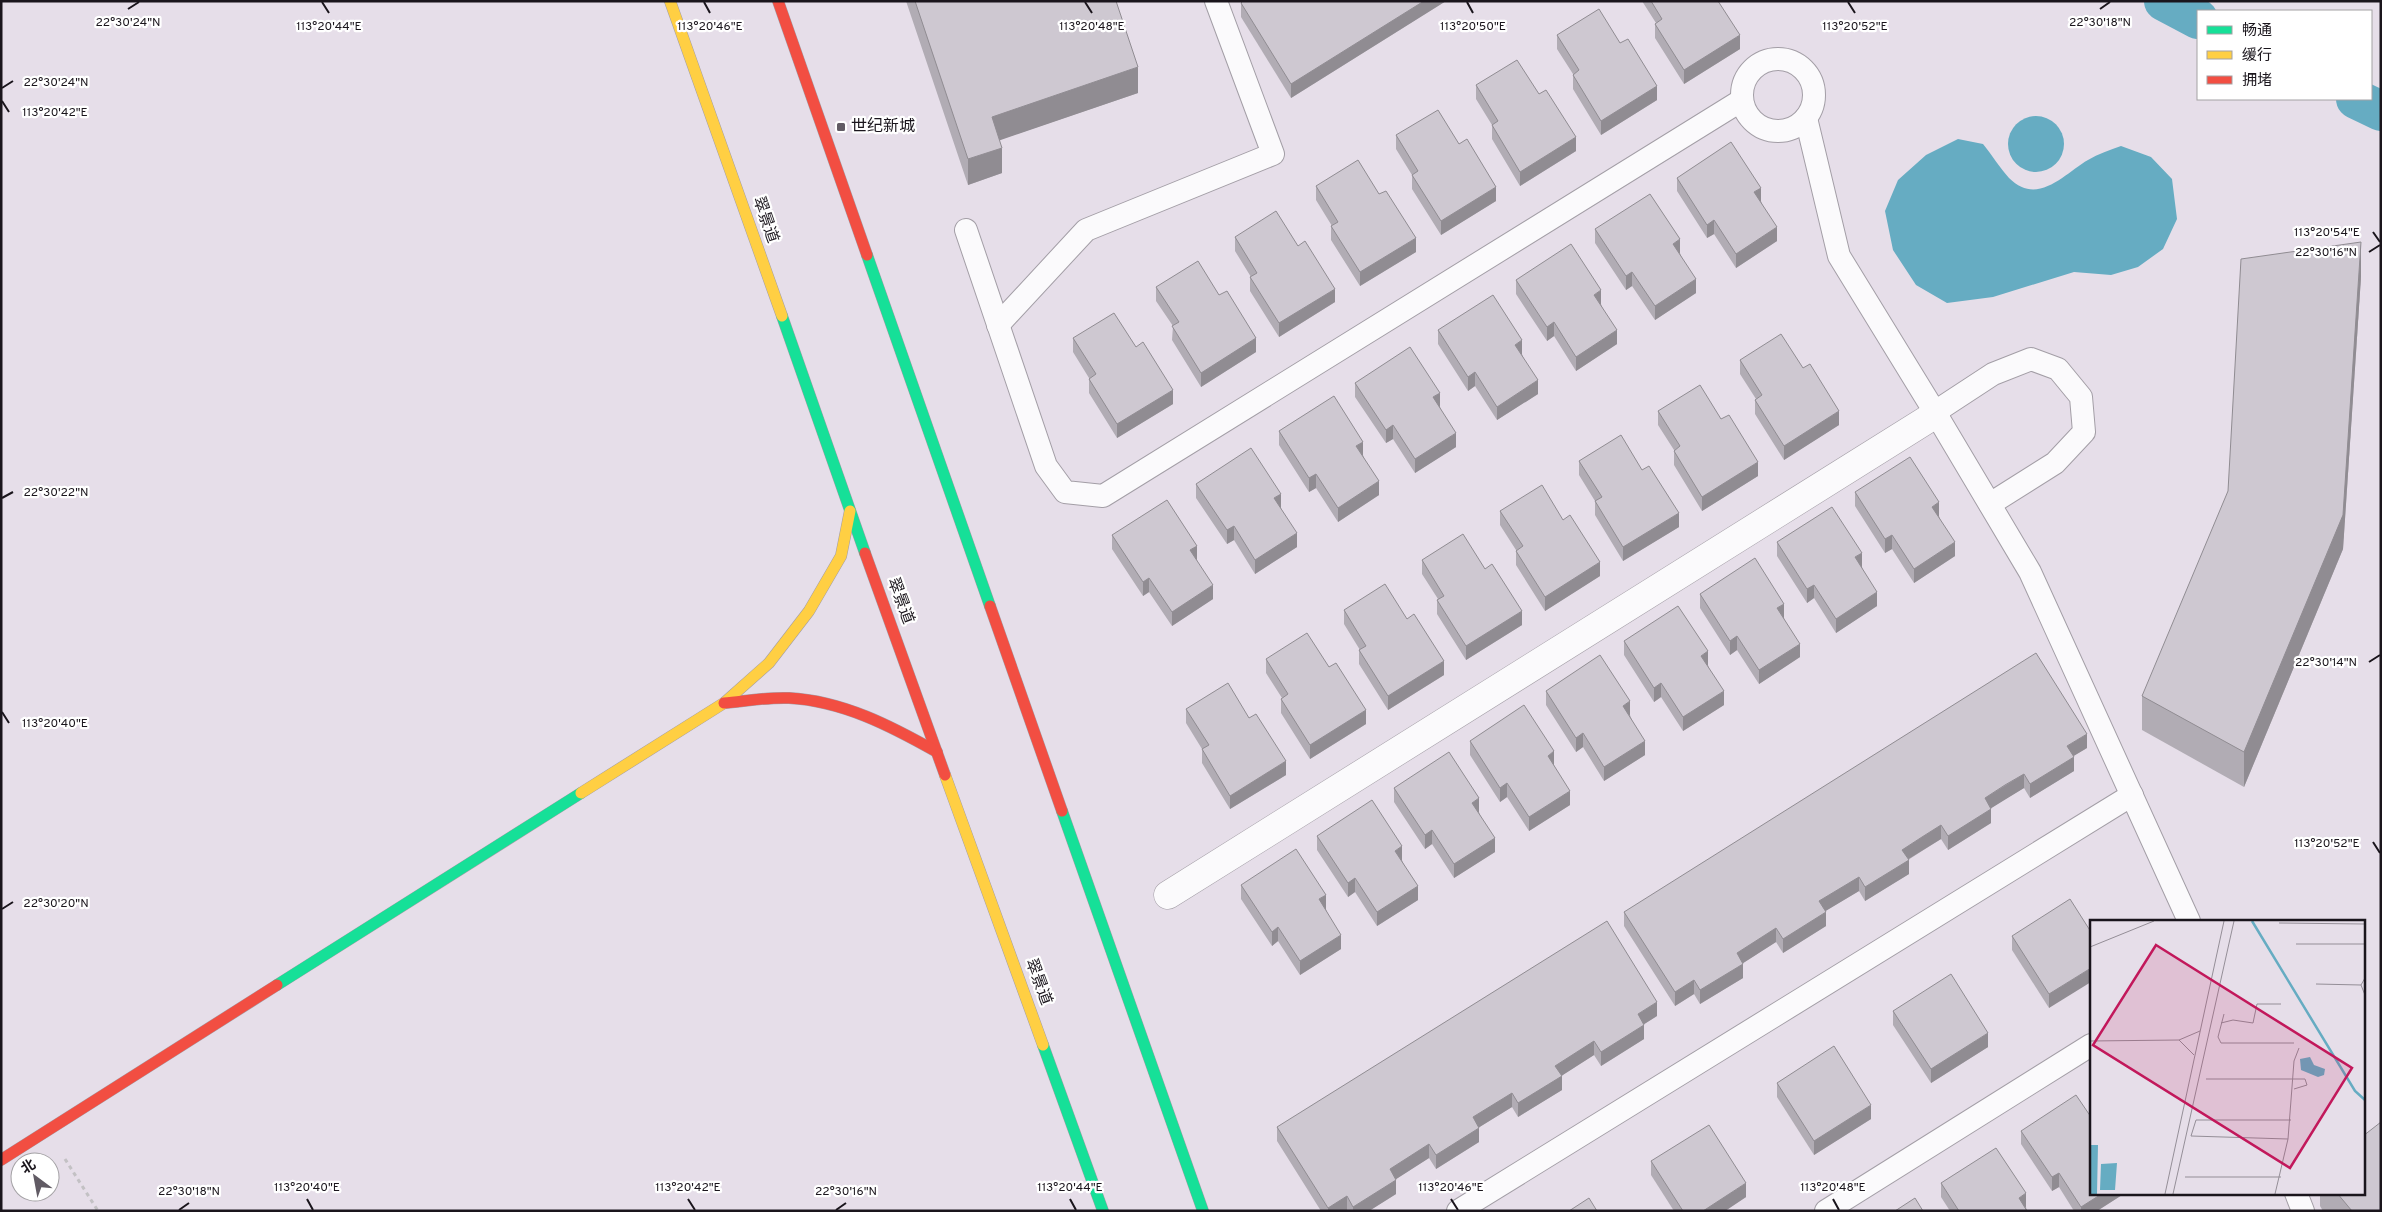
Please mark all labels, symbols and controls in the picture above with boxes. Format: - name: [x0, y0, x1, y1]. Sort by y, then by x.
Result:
- legend: [2197, 10, 2372, 100]
- text: 22°30'24"N: [96, 15, 160, 31]
- text: 22°30'18"N: [2069, 15, 2131, 31]
- text: 113°20'44"E: [296, 19, 362, 35]
- text: 113°20'46"E: [677, 19, 743, 35]
- text: 113°20'48"E: [1059, 19, 1125, 35]
- text: 113°20'50"E: [1440, 19, 1506, 35]
- text: 113°20'52"E: [1822, 19, 1888, 35]
- text: 畅通: [2242, 22, 2272, 41]
- text: 缓行: [2242, 47, 2272, 66]
- text: 拥堵: [2242, 72, 2272, 91]
- text: 22°30'24"N: [24, 75, 88, 91]
- text: 113°20'42"E: [22, 105, 88, 121]
- place label: 世纪新城: [851, 117, 915, 137]
- marker: 世纪新城: [835, 121, 847, 133]
- street label: 翠景道: [748, 194, 782, 246]
- text: 113°20'54"E: [2294, 225, 2360, 241]
- text: 22°30'16"N: [2295, 245, 2357, 261]
- text: 22°30'22"N: [24, 485, 89, 501]
- street label: 翠景道: [882, 575, 918, 627]
- text: 22°30'14"N: [2295, 655, 2357, 671]
- text: 113°20'40"E: [22, 716, 88, 732]
- text: 113°20'52"E: [2294, 836, 2360, 852]
- text: 22°30'20"N: [23, 896, 89, 912]
- inset map: [2090, 920, 2364, 1194]
- street label: 翠景道: [1020, 956, 1056, 1008]
- north arrow: [10, 1152, 60, 1202]
- text: 北: [18, 1156, 39, 1178]
- text: 113°20'40"E: [274, 1180, 340, 1196]
- text: 113°20'42"E: [655, 1180, 721, 1196]
- text: 113°20'44"E: [1037, 1180, 1103, 1196]
- text: 113°20'46"E: [1418, 1180, 1484, 1196]
- text: 113°20'48"E: [1800, 1180, 1866, 1196]
- text: 22°30'18"N: [158, 1184, 220, 1200]
- text: 22°30'16"N: [815, 1184, 877, 1200]

